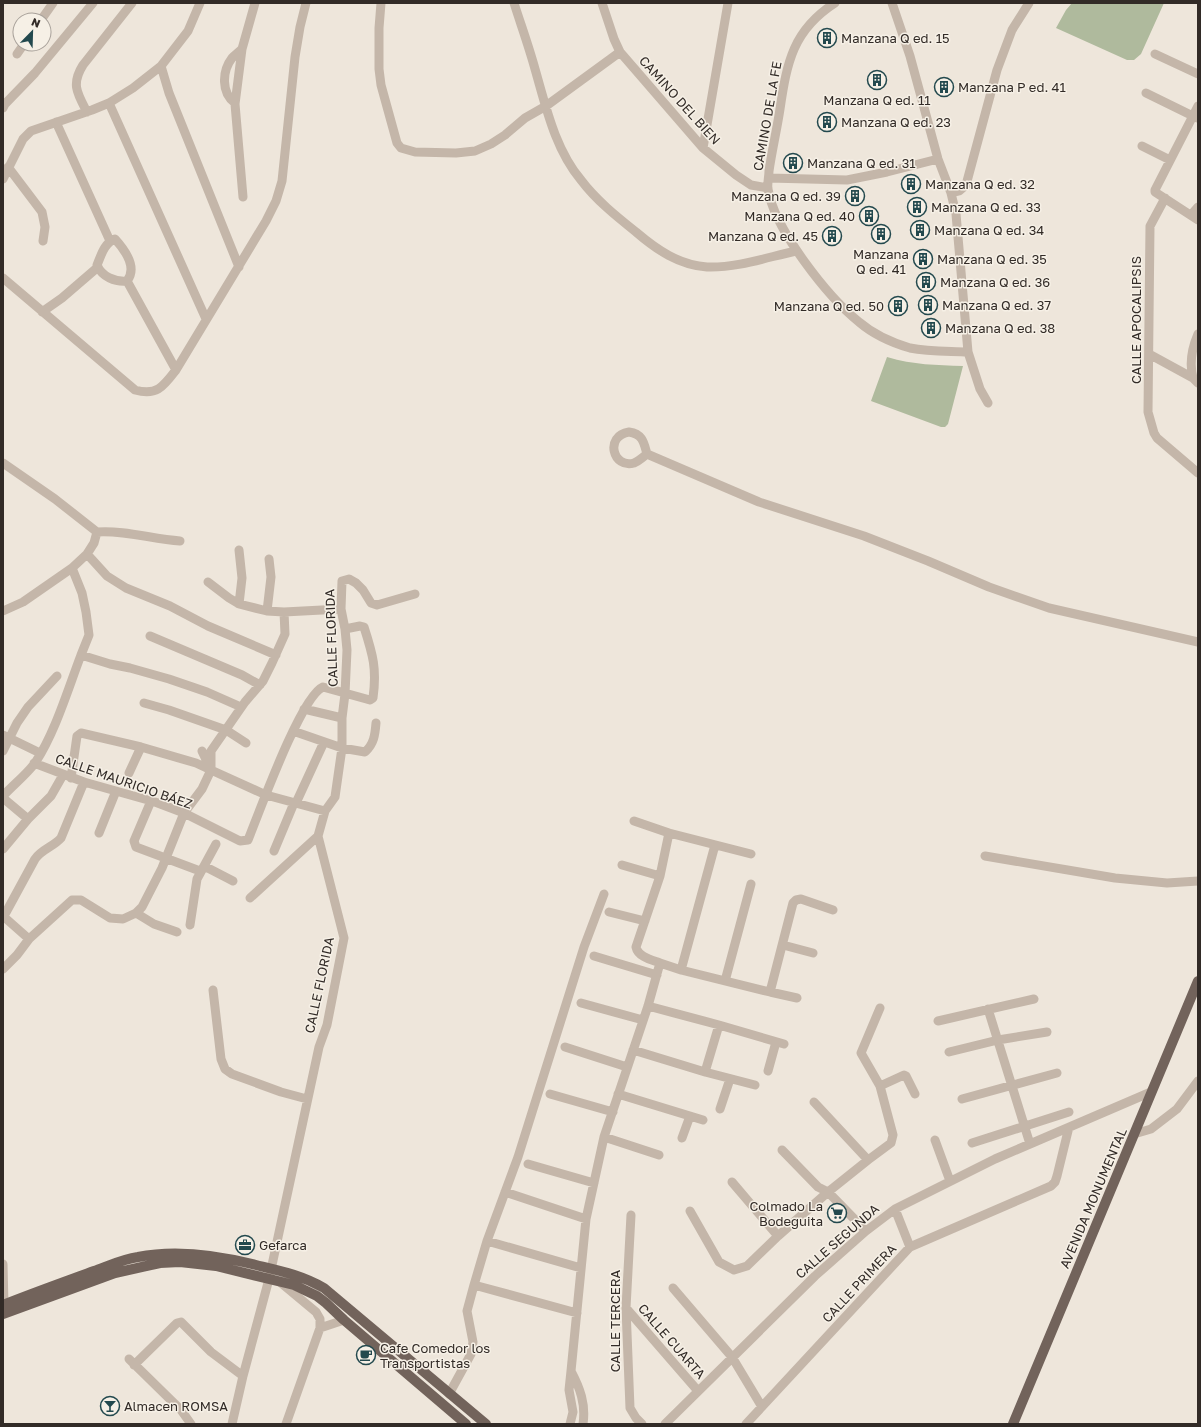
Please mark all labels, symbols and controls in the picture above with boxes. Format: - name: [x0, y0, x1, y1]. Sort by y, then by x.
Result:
- north arrow: [12, 12, 52, 52]
- text: N: [30, 15, 42, 30]
- building icon: Manzana Q ed. 15: [816, 27, 838, 49]
- place label: Manzana Q ed. 15: [841, 30, 950, 46]
- street label: CAMINO DEL BIEN: [636, 52, 724, 148]
- street label: CAMINO DE LA FE: [749, 60, 785, 172]
- building icon: Manzana Q ed. 11: [866, 69, 888, 91]
- building icon: Manzana P ed. 41: [933, 76, 955, 98]
- place label: Manzana P ed. 41: [958, 79, 1066, 95]
- place label: Manzana Q ed. 11: [823, 92, 931, 108]
- building icon: Manzana Q ed. 23: [816, 111, 838, 133]
- place label: Manzana Q ed. 23: [841, 114, 951, 130]
- building icon: Manzana Q ed. 31: [782, 152, 804, 174]
- place label: Manzana Q ed. 31: [807, 155, 916, 171]
- building icon: Manzana Q ed. 32: [900, 173, 922, 195]
- place label: Manzana Q ed. 32: [925, 176, 1035, 192]
- building icon: Manzana Q ed. 39: [844, 185, 866, 207]
- place label: Manzana Q ed. 39: [731, 188, 841, 204]
- building icon: Manzana Q ed. 33: [906, 196, 928, 218]
- place label: Manzana Q ed. 33: [931, 199, 1041, 215]
- building icon: Manzana Q ed. 40: [858, 205, 880, 227]
- place label: Manzana Q ed. 40: [744, 208, 855, 224]
- building icon: Manzana Q ed. 34: [909, 219, 931, 241]
- place label: Manzana Q ed. 34: [934, 222, 1044, 238]
- building icon: Manzana Q ed. 41: [870, 223, 892, 245]
- building icon: Manzana Q ed. 45: [821, 225, 843, 247]
- place label: Manzana Q ed. 45: [708, 228, 818, 244]
- place label: Manzana Q ed. 41: [853, 246, 909, 277]
- building icon: Manzana Q ed. 35: [912, 248, 934, 270]
- place label: Manzana Q ed. 35: [937, 251, 1047, 267]
- street label: CALLE APOCALIPSIS: [1128, 256, 1144, 384]
- building icon: Manzana Q ed. 36: [915, 271, 937, 293]
- place label: Manzana Q ed. 36: [940, 274, 1050, 290]
- building icon: Manzana Q ed. 37: [917, 294, 939, 316]
- building icon: Manzana Q ed. 50: [887, 295, 909, 317]
- place label: Manzana Q ed. 37: [942, 297, 1051, 313]
- place label: Manzana Q ed. 50: [774, 298, 884, 314]
- building icon: Manzana Q ed. 38: [920, 317, 942, 339]
- place label: Manzana Q ed. 38: [945, 320, 1055, 336]
- street label: CALLE FLORIDA: [321, 588, 341, 687]
- street label: CALLE MAURICIO BÁEZ: [53, 750, 195, 812]
- street label: CALLE FLORIDA: [301, 935, 337, 1035]
- street label: AVENIDA MONUMENTAL: [1056, 1125, 1130, 1271]
- place label: Colmado La Bodeguita: [749, 1198, 823, 1229]
- street label: CALLE SEGUNDA: [792, 1200, 882, 1282]
- supermarket icon: Colmado La Bodeguita: [826, 1202, 848, 1224]
- office icon: Gefarca: [234, 1234, 256, 1256]
- place label: Gefarca: [259, 1237, 307, 1253]
- street label: CALLE PRIMERA: [819, 1240, 900, 1326]
- street label: CALLE TERCERA: [607, 1269, 623, 1372]
- street label: CALLE CUARTA: [635, 1300, 709, 1382]
- place label: Cafe Comedor los Transportistas: [380, 1340, 490, 1371]
- cafe icon: Cafe Comedor los Transportistas: [355, 1344, 377, 1366]
- bar icon: Almacen ROMSA: [99, 1395, 121, 1417]
- place label: Almacen ROMSA: [124, 1398, 228, 1414]

